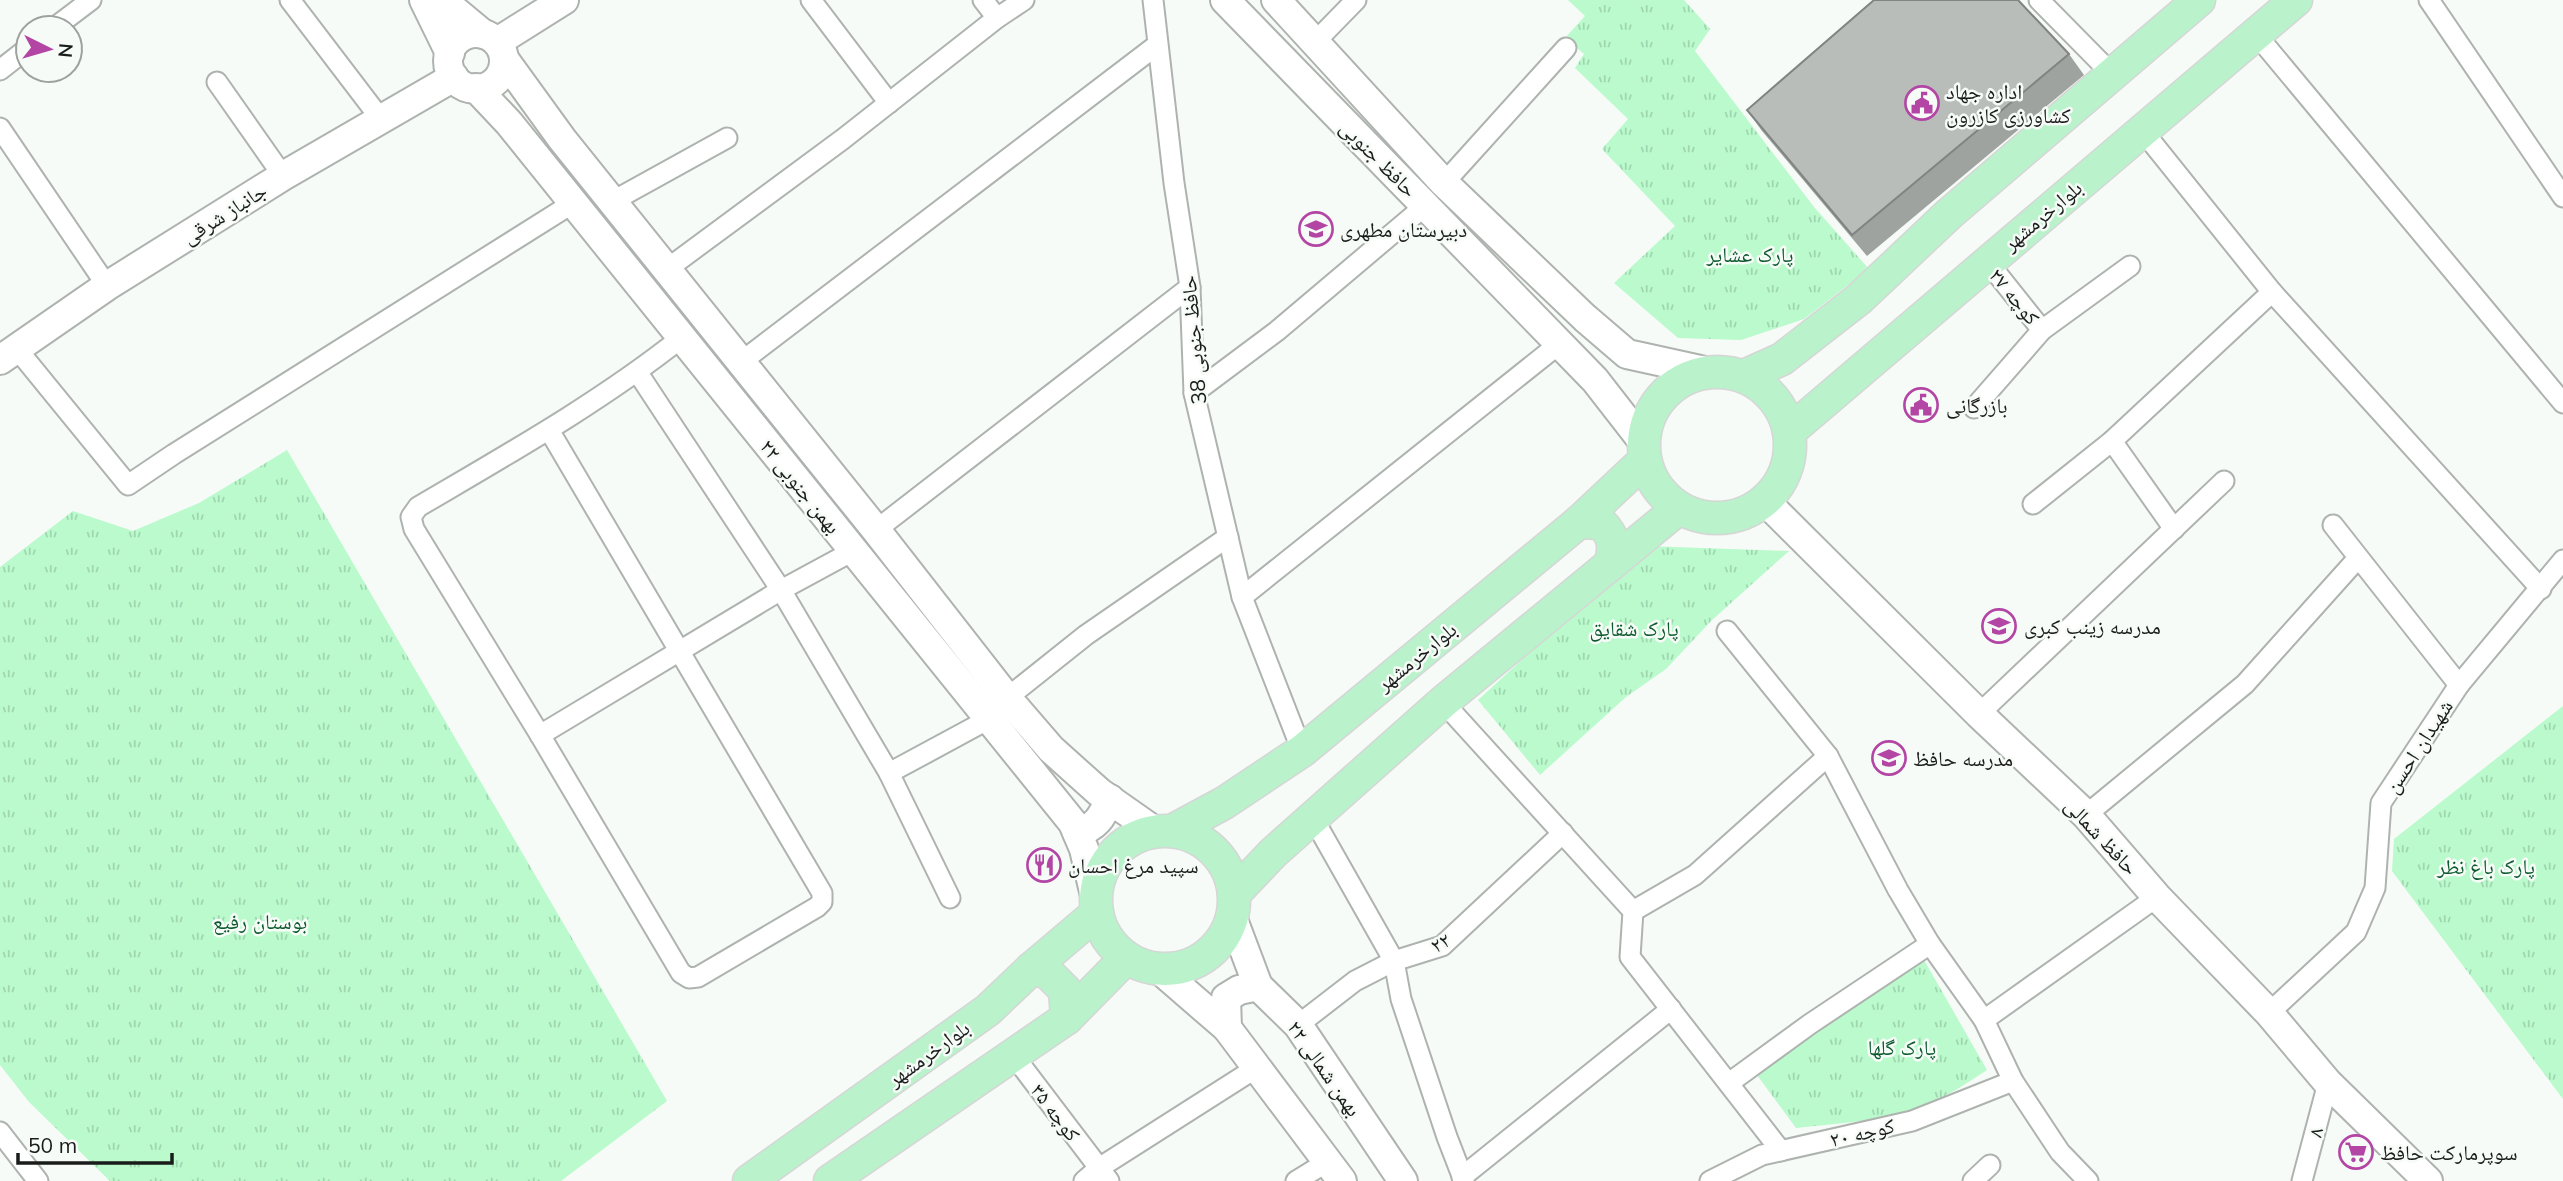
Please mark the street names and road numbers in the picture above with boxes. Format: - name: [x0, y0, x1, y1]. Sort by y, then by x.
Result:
- street label: حافظ جنوبی: [1334, 114, 1423, 203]
- street label: بلوارخرمشهر: [1996, 174, 2087, 256]
- street label: جانباز شرقی: [177, 177, 272, 250]
- street label: کوچه ۲۷: [1984, 262, 2046, 330]
- street label: حافظ جنوبی 38: [1174, 274, 1213, 406]
- street label: ۲۲ بهمن جنوبی: [754, 433, 847, 539]
- street label: بلوارخرمشهر: [1370, 616, 1461, 697]
- street label: شهیدان احسن: [2378, 694, 2459, 798]
- street label: حافظ شمالی: [2059, 792, 2144, 881]
- street label: ۲۲: [1425, 926, 1455, 958]
- street label: بلوارخرمشهر: [881, 1014, 974, 1092]
- street label: ۲۲ بهمن شمالی: [1282, 1015, 1368, 1122]
- street label: کوچه ۳۵: [1026, 1078, 1086, 1146]
- street label: کوچه ۲۰: [1827, 1112, 1897, 1152]
- street label: ۸: [2301, 1124, 2329, 1140]

